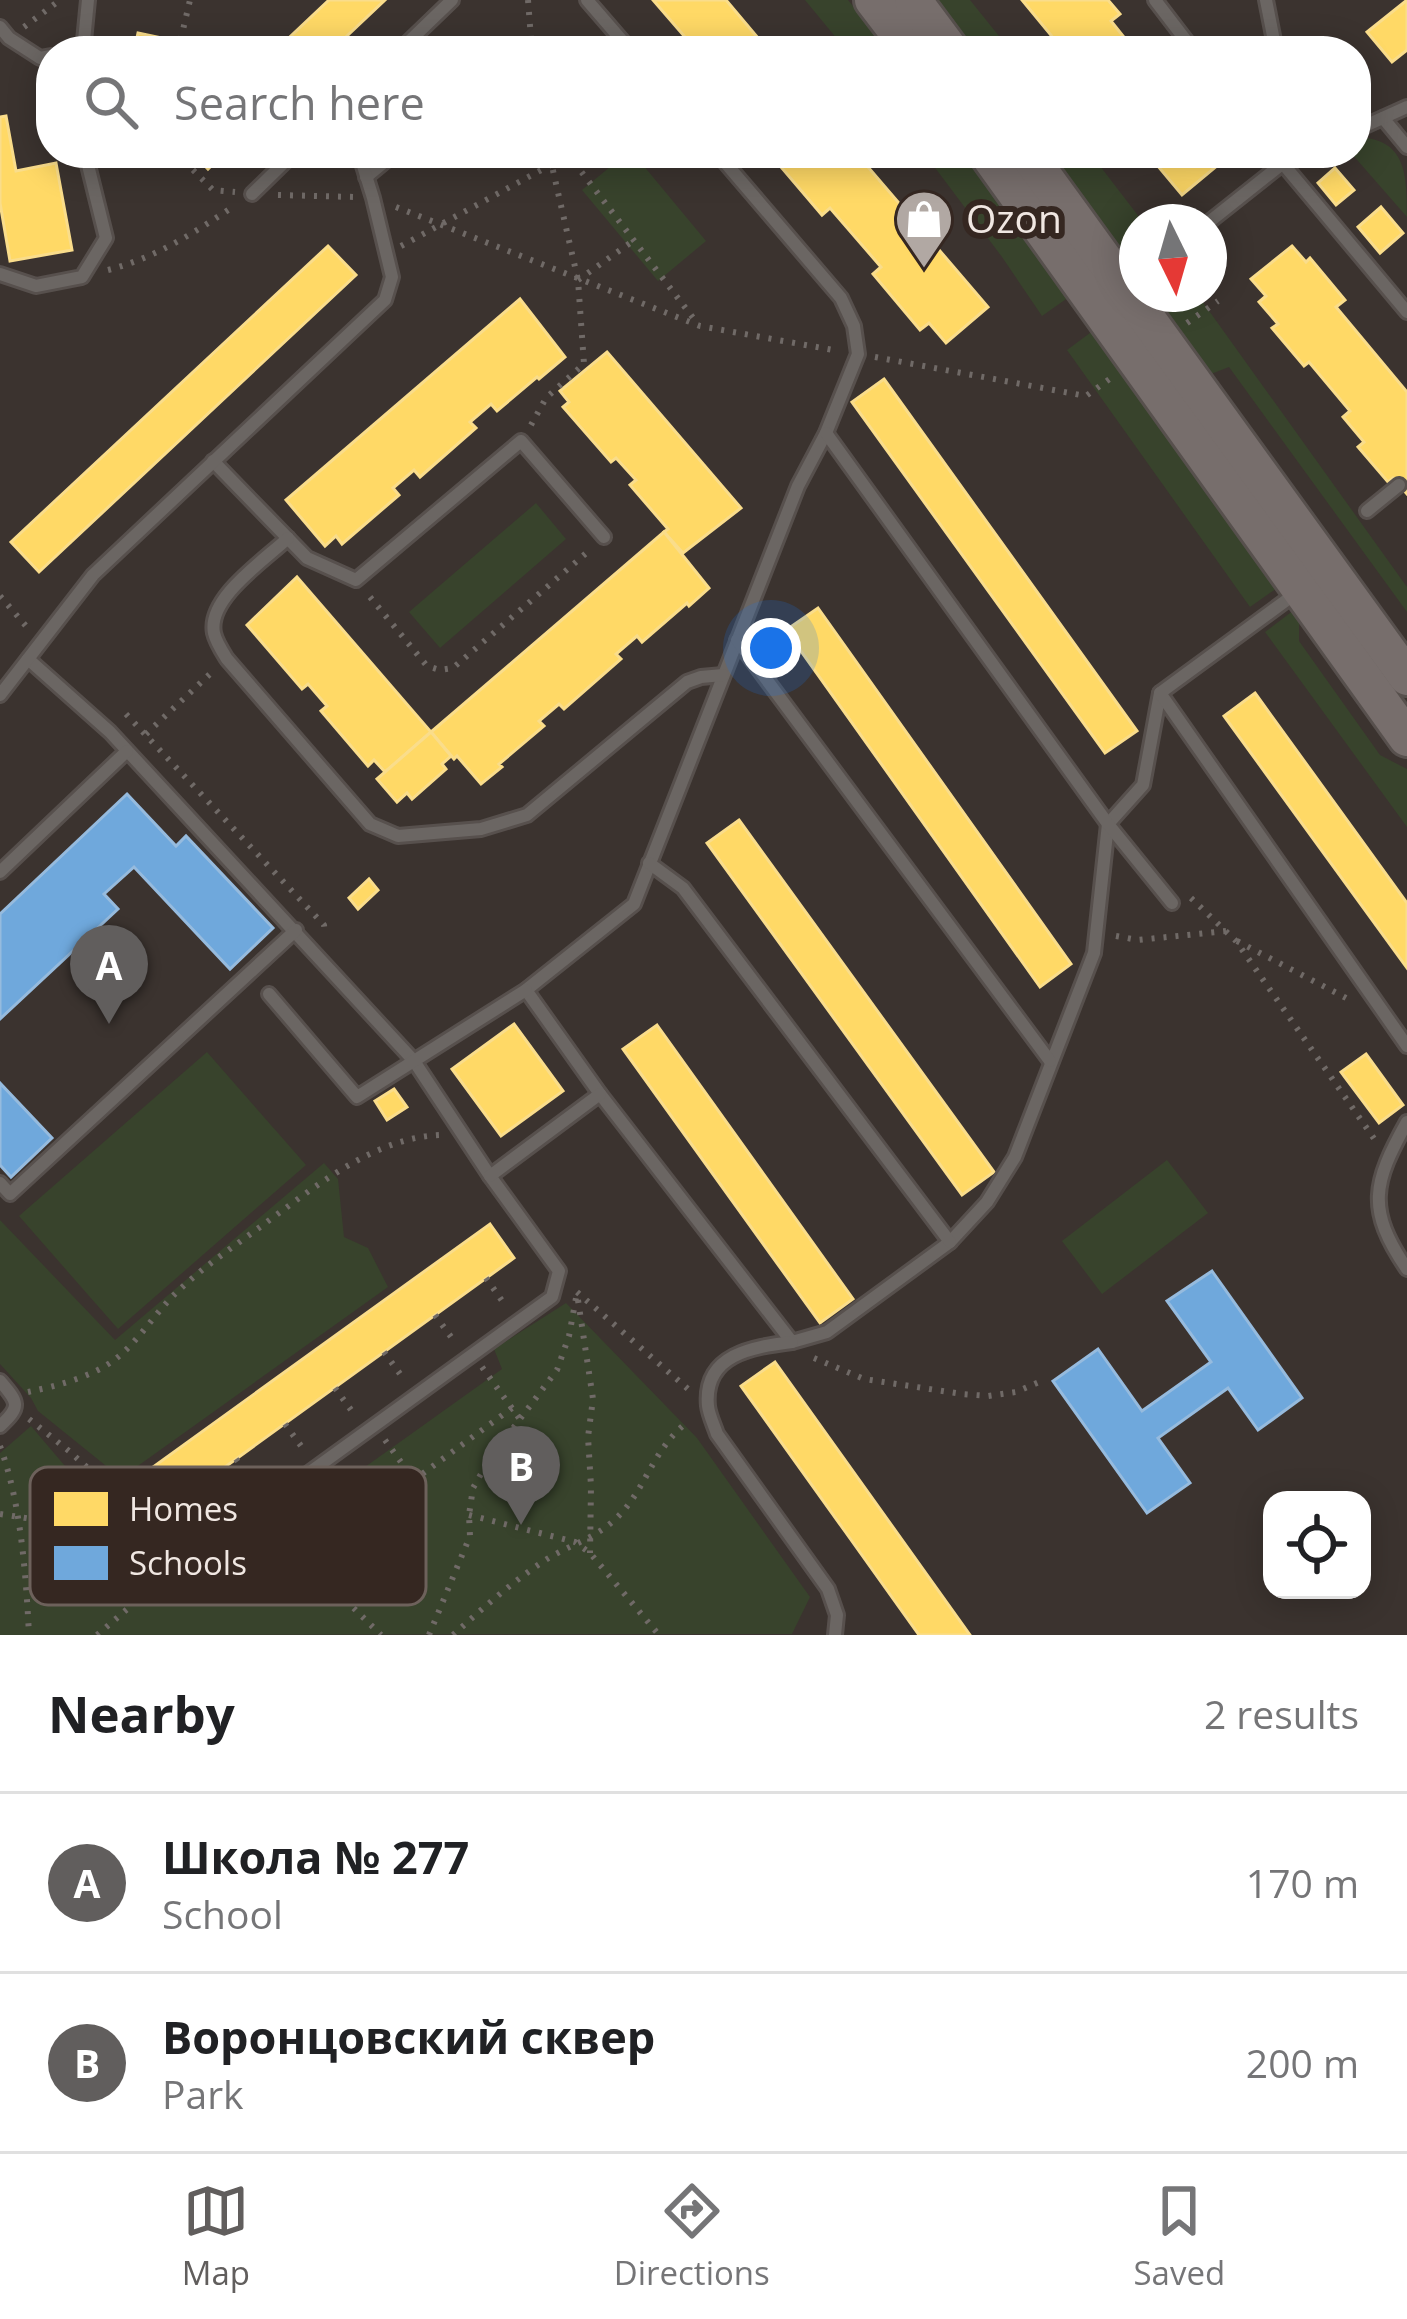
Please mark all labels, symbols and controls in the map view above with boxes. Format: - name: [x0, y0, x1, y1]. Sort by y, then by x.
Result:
- search box: [36, 36, 1371, 168]
- icon: search: [78, 69, 144, 135]
- text: Search here: [174, 72, 425, 133]
- shop icon: Ozon: [893, 188, 955, 270]
- place label: Ozon: [966, 191, 1062, 244]
- north arrow: [1119, 204, 1227, 312]
- your location: [741, 618, 801, 678]
- pin: A: [70, 925, 148, 1024]
- pin: B: [482, 1426, 560, 1525]
- legend: [30, 1467, 426, 1605]
- text: Homes: [129, 1486, 238, 1531]
- map controls: [1263, 1491, 1371, 1599]
- button: locate: [1263, 1491, 1371, 1599]
- text: Schools: [129, 1540, 247, 1585]
- text: Nearby: [48, 1678, 235, 1748]
- text: 2 results: [1204, 1687, 1359, 1740]
- text: Школа № 277: [162, 1826, 469, 1887]
- text: A: [74, 1856, 100, 1909]
- text: 170 m: [1246, 1856, 1359, 1909]
- text: School: [162, 1887, 283, 1940]
- text: Воронцовский сквер: [162, 2006, 655, 2067]
- text: B: [74, 2036, 100, 2089]
- text: 200 m: [1246, 2036, 1359, 2089]
- text: Park: [162, 2067, 244, 2120]
- tab: Map: [182, 2178, 250, 2295]
- tab: Directions: [614, 2178, 770, 2295]
- tab: Saved: [1133, 2178, 1225, 2295]

